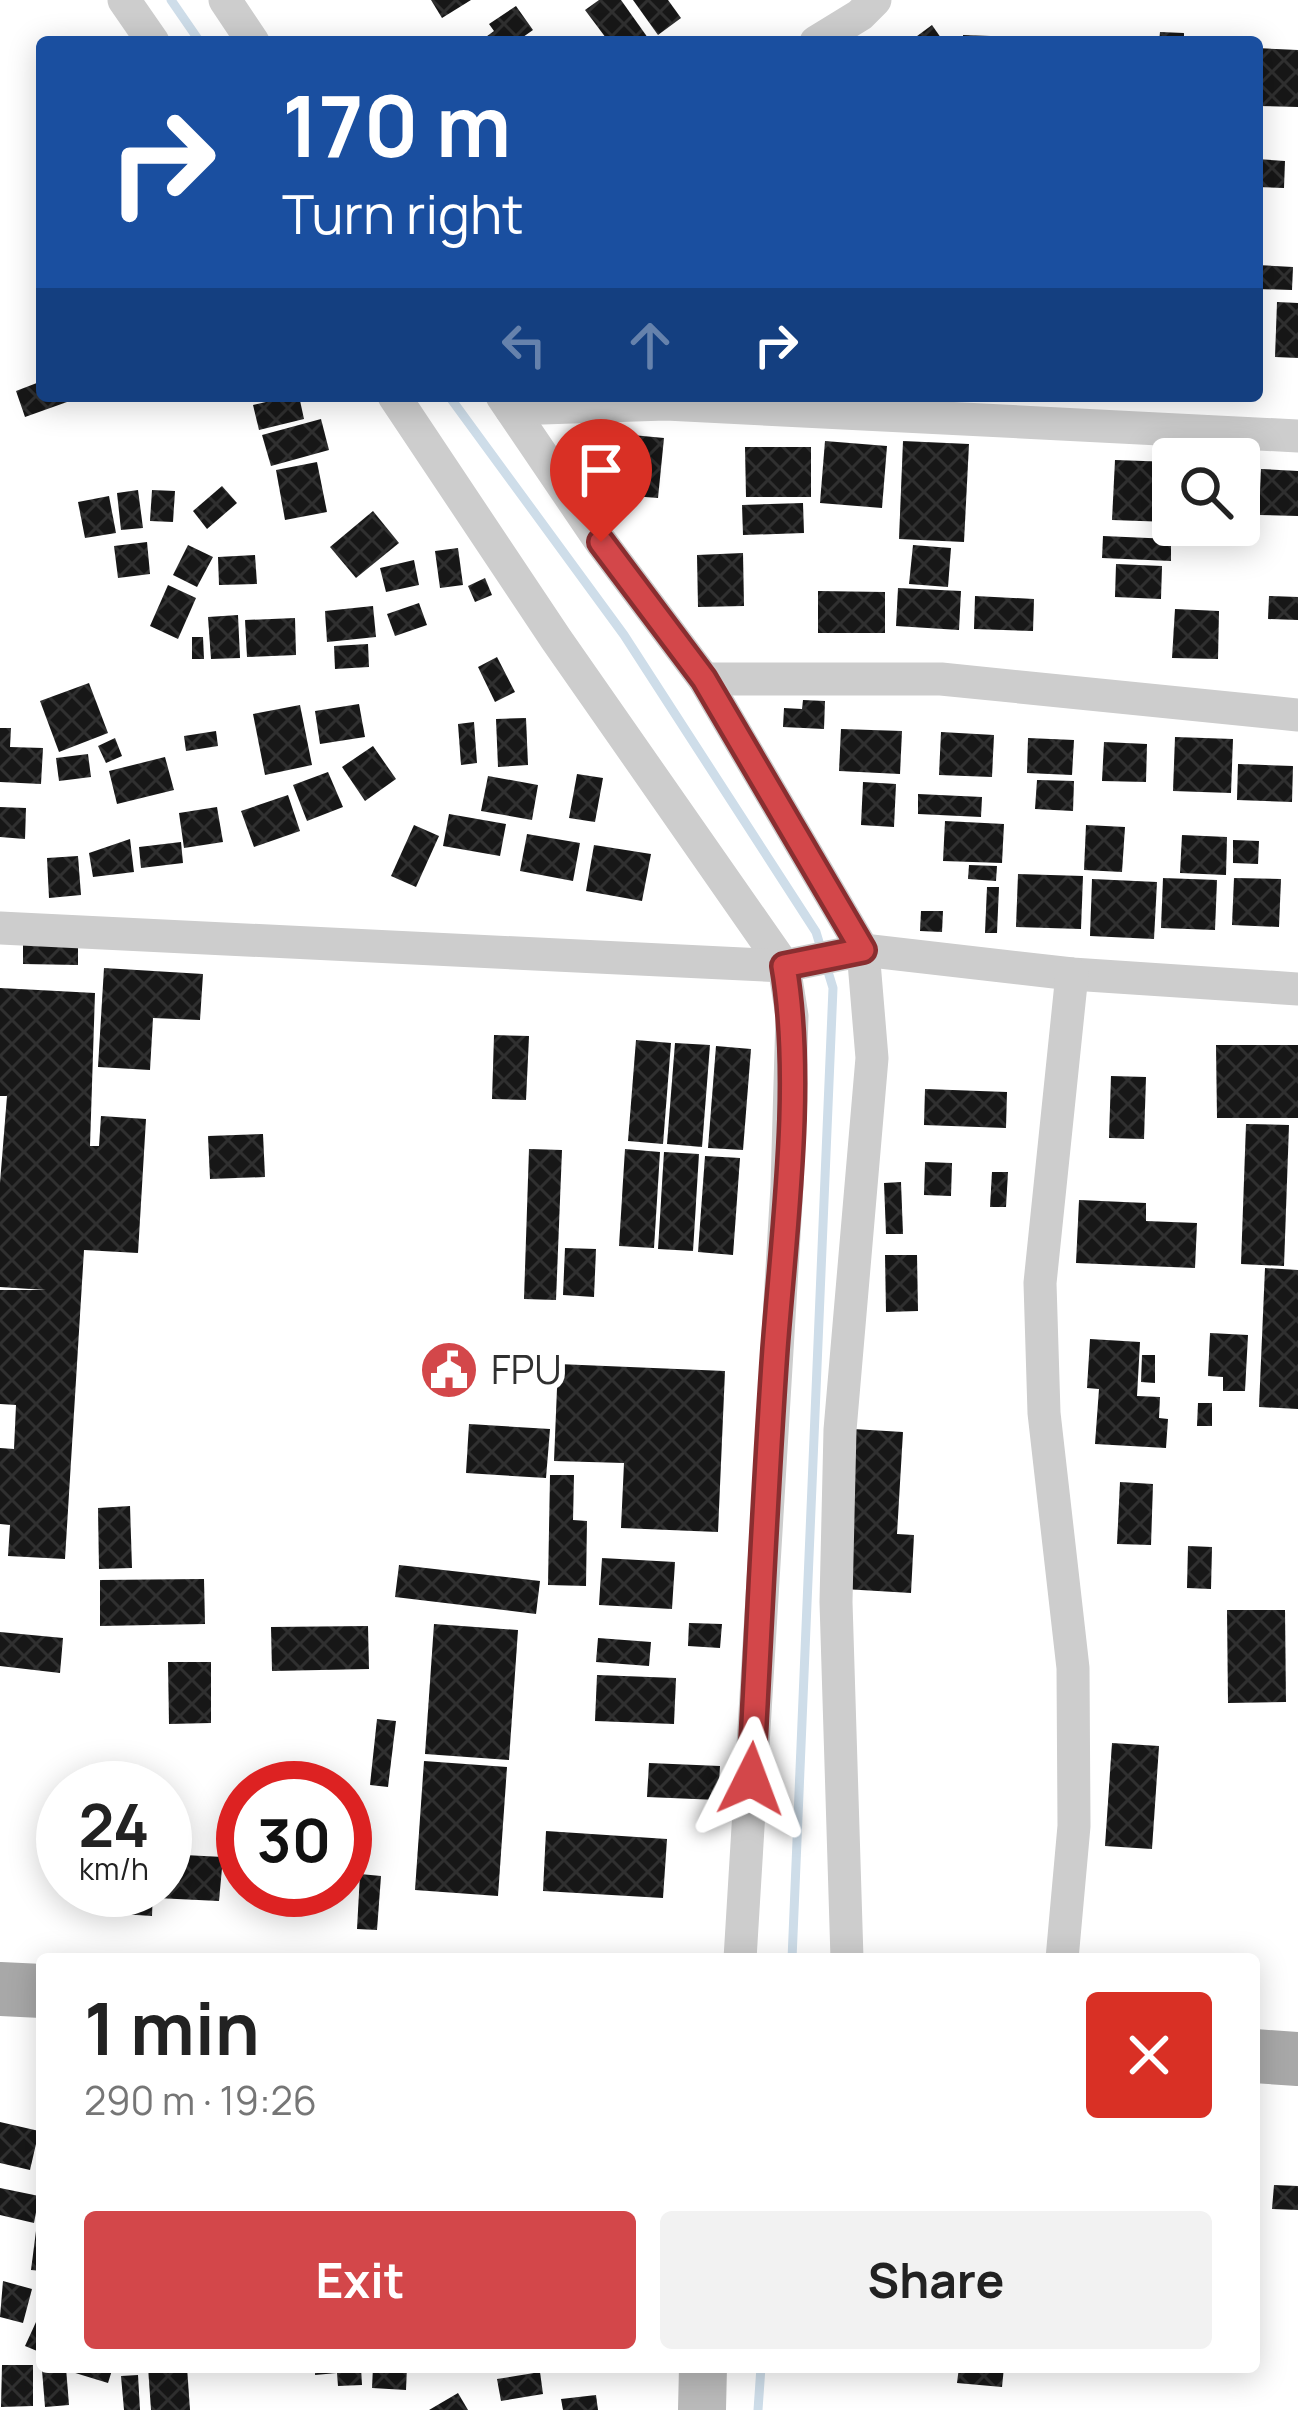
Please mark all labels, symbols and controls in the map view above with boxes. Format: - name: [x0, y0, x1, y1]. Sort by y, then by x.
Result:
- text: 170 m: [282, 67, 511, 182]
- icon: right: [84, 84, 240, 240]
- text: Turn right: [282, 176, 524, 250]
- icon: left: [491, 312, 557, 378]
- icon: ahead: [617, 312, 683, 378]
- icon: right: [743, 312, 809, 378]
- pin: [550, 419, 652, 542]
- icon: arrive: [568, 437, 634, 503]
- map controls: [1152, 438, 1260, 546]
- button: search: [1152, 438, 1260, 546]
- public building icon: FPU: [418, 1339, 480, 1401]
- place label: FPU: [491, 1342, 562, 1396]
- position arrow: [688, 1716, 814, 1842]
- speed limit sign: 30: [216, 1761, 372, 1917]
- text: 24: [78, 1783, 150, 1865]
- text: km/h: [79, 1848, 149, 1889]
- text: 1 min: [84, 1978, 260, 2077]
- button: close: [1086, 1992, 1212, 2118]
- text: 290 m · 19:26: [84, 2073, 317, 2127]
- button: Exit: [84, 2211, 636, 2349]
- button: Share: [660, 2211, 1212, 2349]

